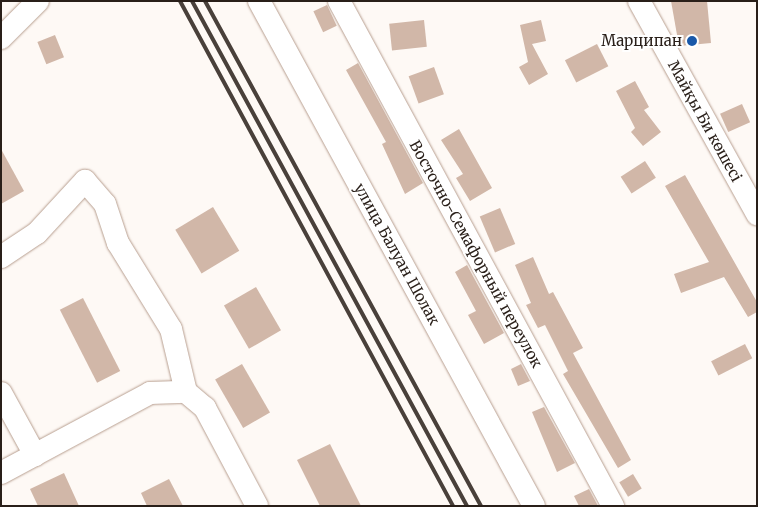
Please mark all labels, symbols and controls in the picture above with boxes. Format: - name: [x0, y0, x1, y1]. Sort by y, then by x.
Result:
- place label: Марципан: [601, 32, 682, 50]
- marker: Марципан: [686, 35, 698, 47]
- street label: Майқы Би көшесі: [664, 57, 746, 185]
- street label: Восточно-Семафорный переулок: [406, 137, 546, 371]
- street label: улица Балуан Шолак: [351, 180, 443, 328]

